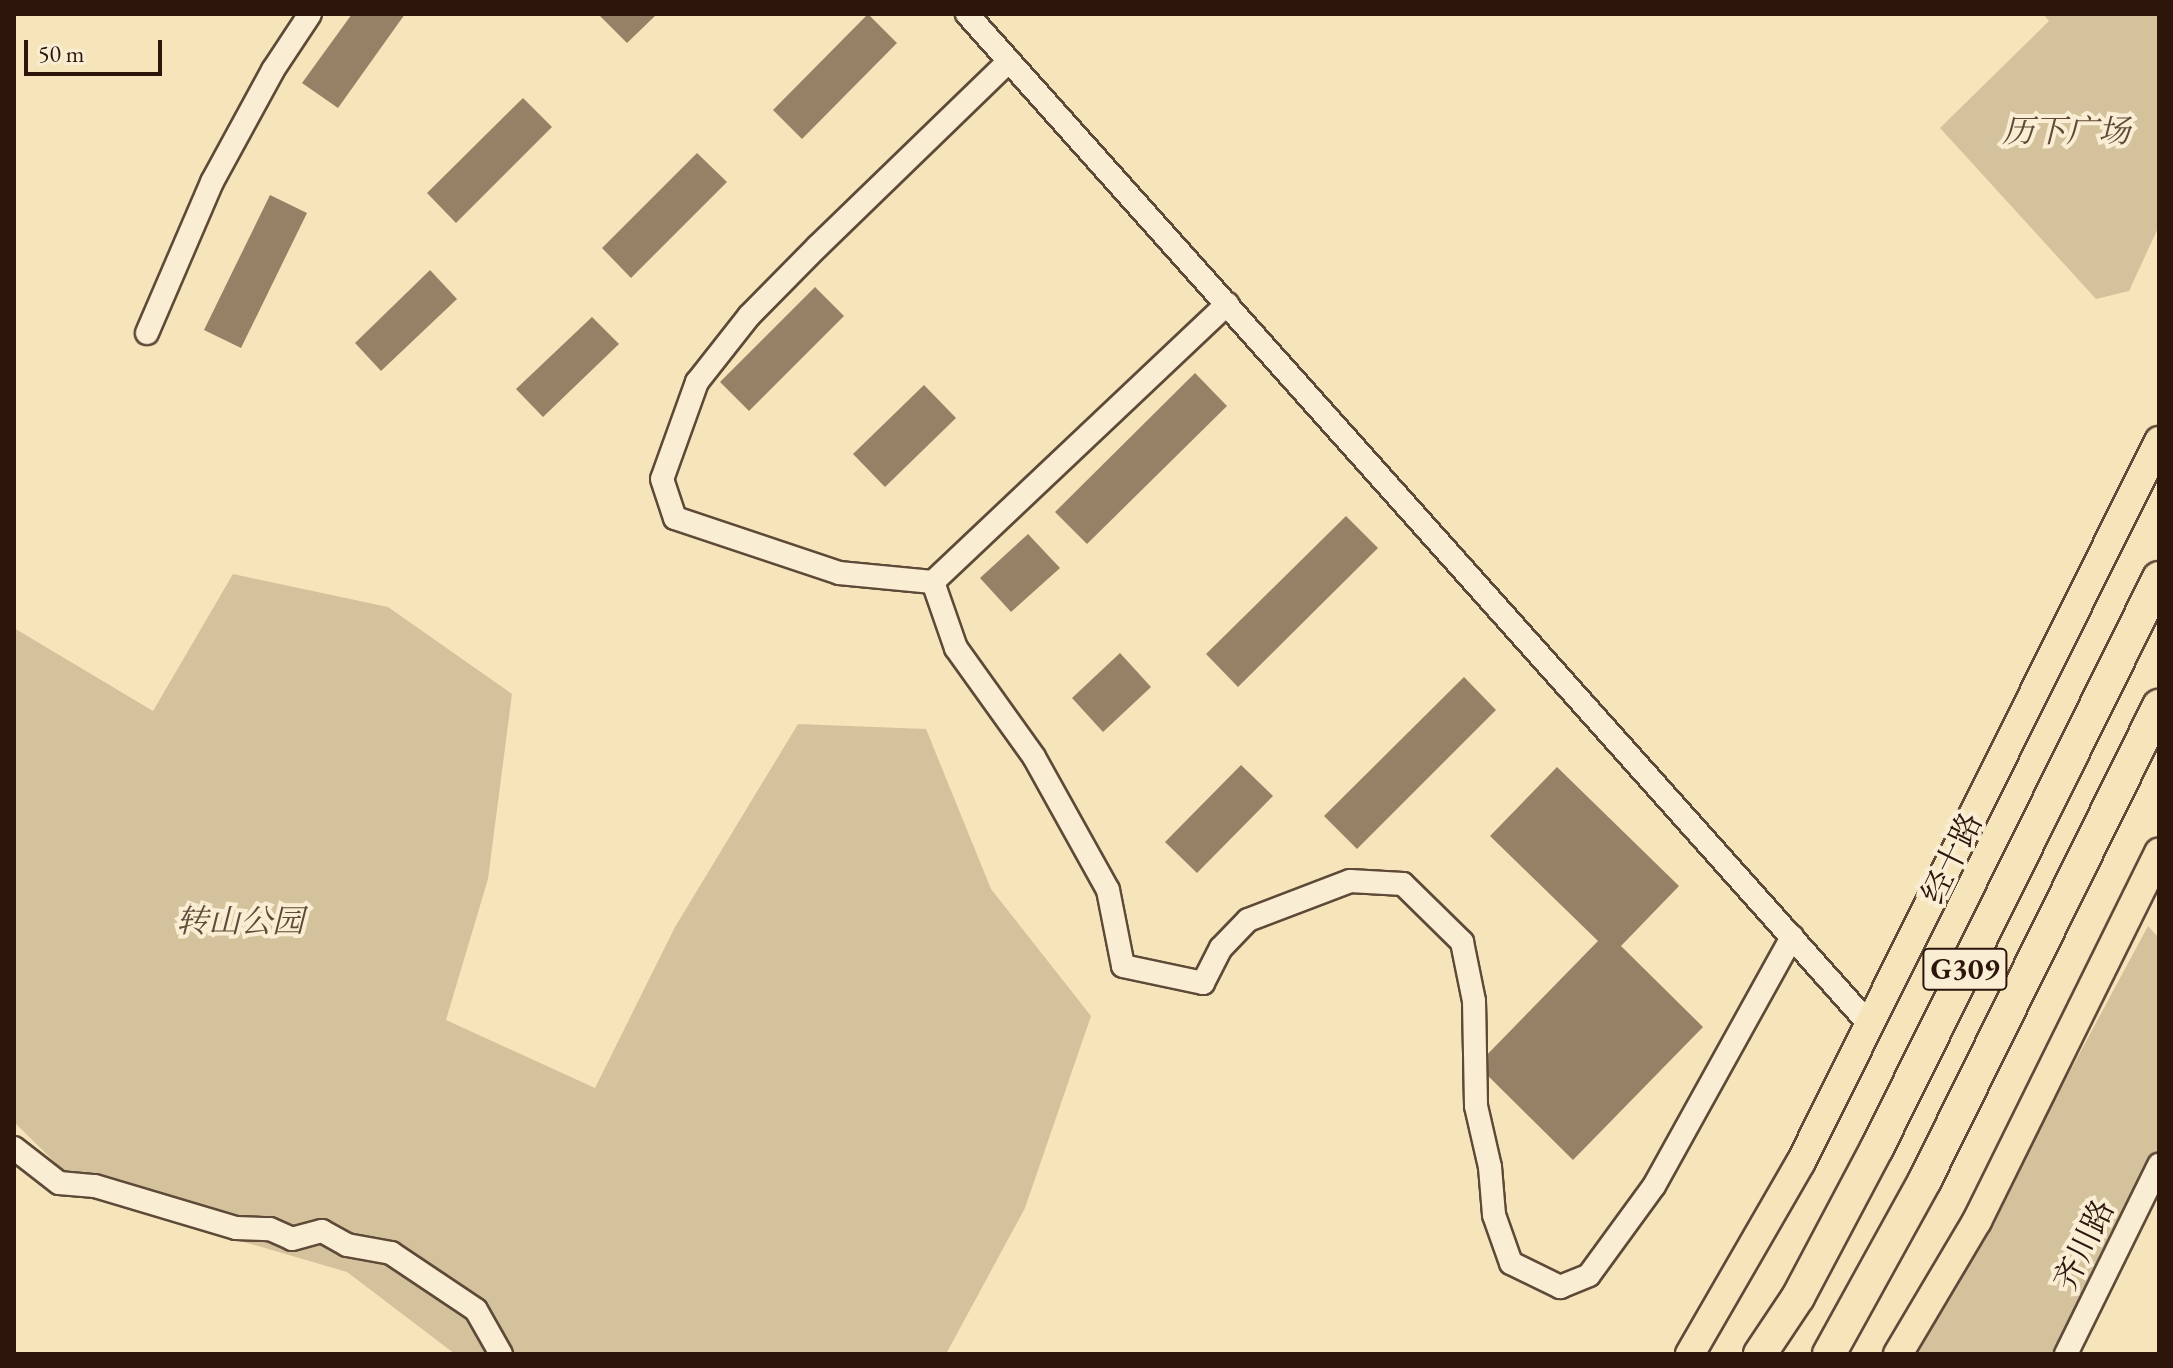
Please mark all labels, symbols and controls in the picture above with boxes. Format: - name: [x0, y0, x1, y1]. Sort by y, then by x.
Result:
- scale bar: [28, 24, 166, 74]
- text: 50 m: [38, 38, 85, 69]
- park label: 历下广场: [2002, 112, 2130, 150]
- street label: 经十路: [1914, 806, 1990, 910]
- park label: 转山公园: [176, 902, 304, 940]
- road number: G309: [1921, 943, 2009, 995]
- street label: 齐川路: [2046, 1193, 2122, 1297]

